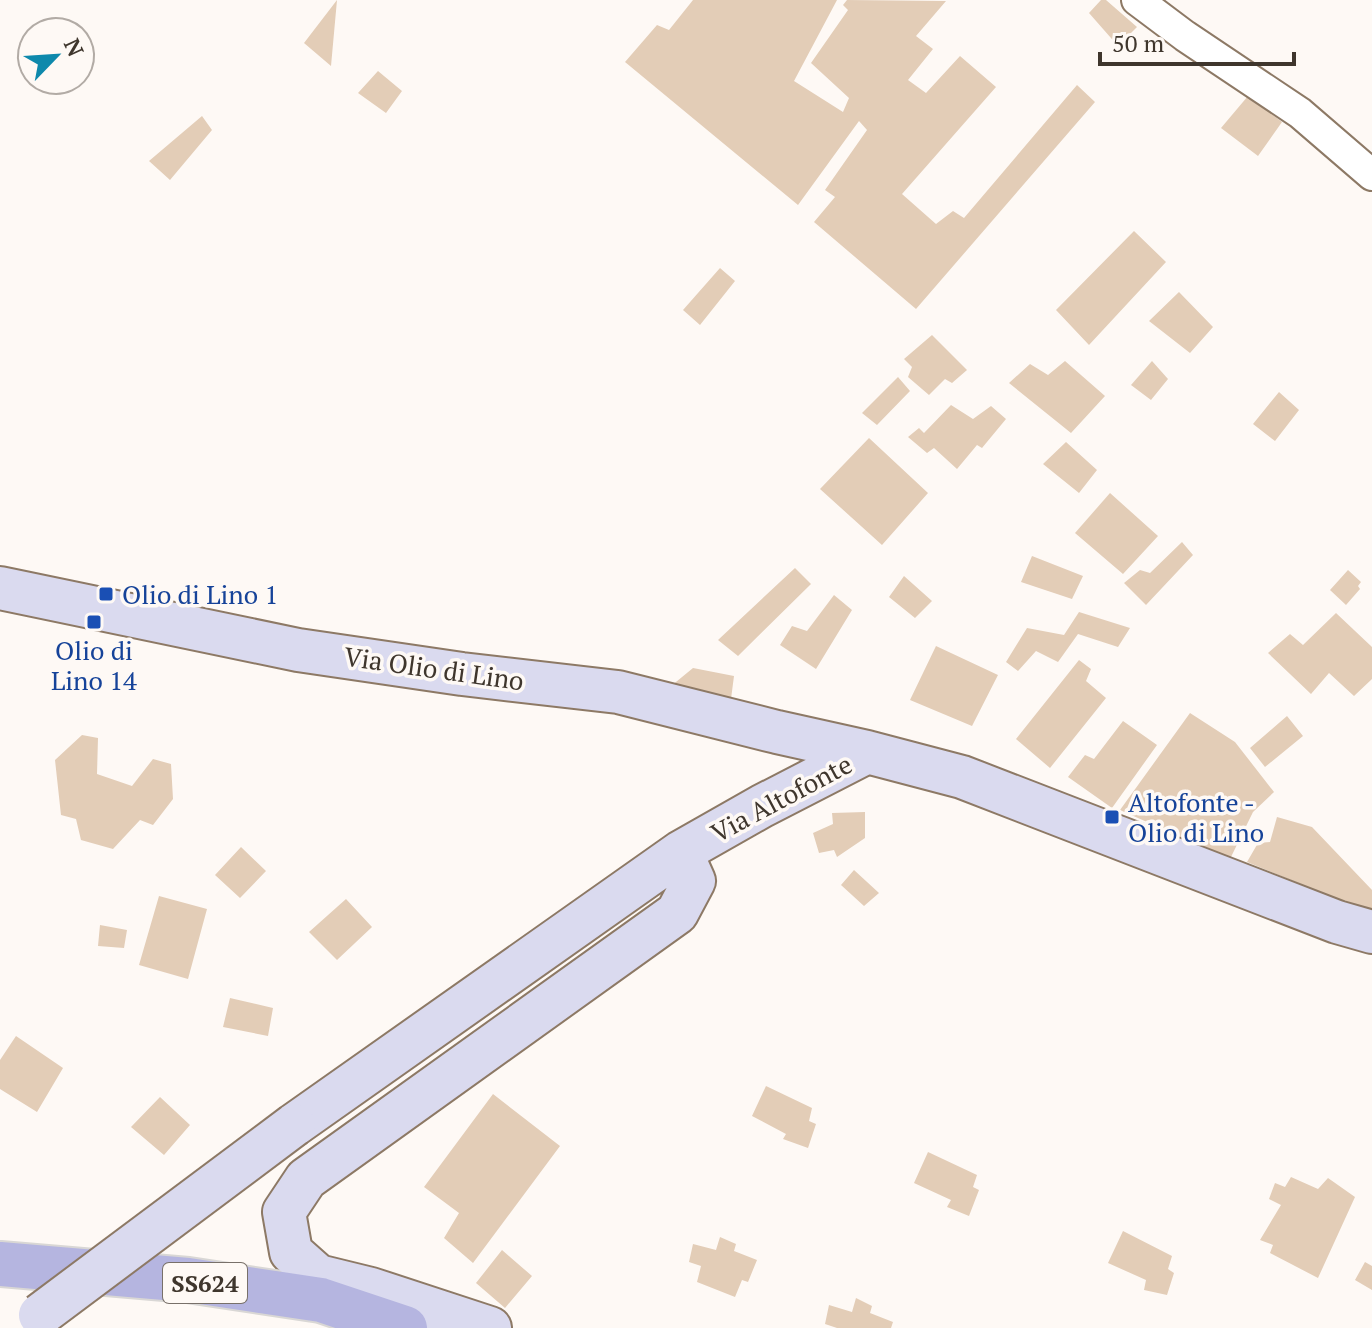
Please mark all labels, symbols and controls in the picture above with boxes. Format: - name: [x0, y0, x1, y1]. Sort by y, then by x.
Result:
- north arrow: [16, 16, 96, 96]
- scale bar: [1100, 16, 1294, 66]
- text: 50 m: [1112, 27, 1164, 59]
- text: N: [58, 34, 91, 61]
- place label: Olio di Lino 1: [122, 577, 278, 611]
- marker: Olio di Lino 1: [97, 585, 115, 603]
- marker: Olio di Lino 14: [85, 613, 103, 631]
- place label: Olio di Lino 14: [51, 633, 137, 697]
- street label: Via Olio di Lino: [342, 639, 526, 697]
- street label: Via Altofonte: [705, 747, 857, 849]
- place label: Altofonte - Olio di Lino: [1128, 785, 1264, 849]
- marker: Altofonte - Olio di Lino: [1103, 808, 1121, 826]
- road number: SS624: [163, 1263, 247, 1303]

